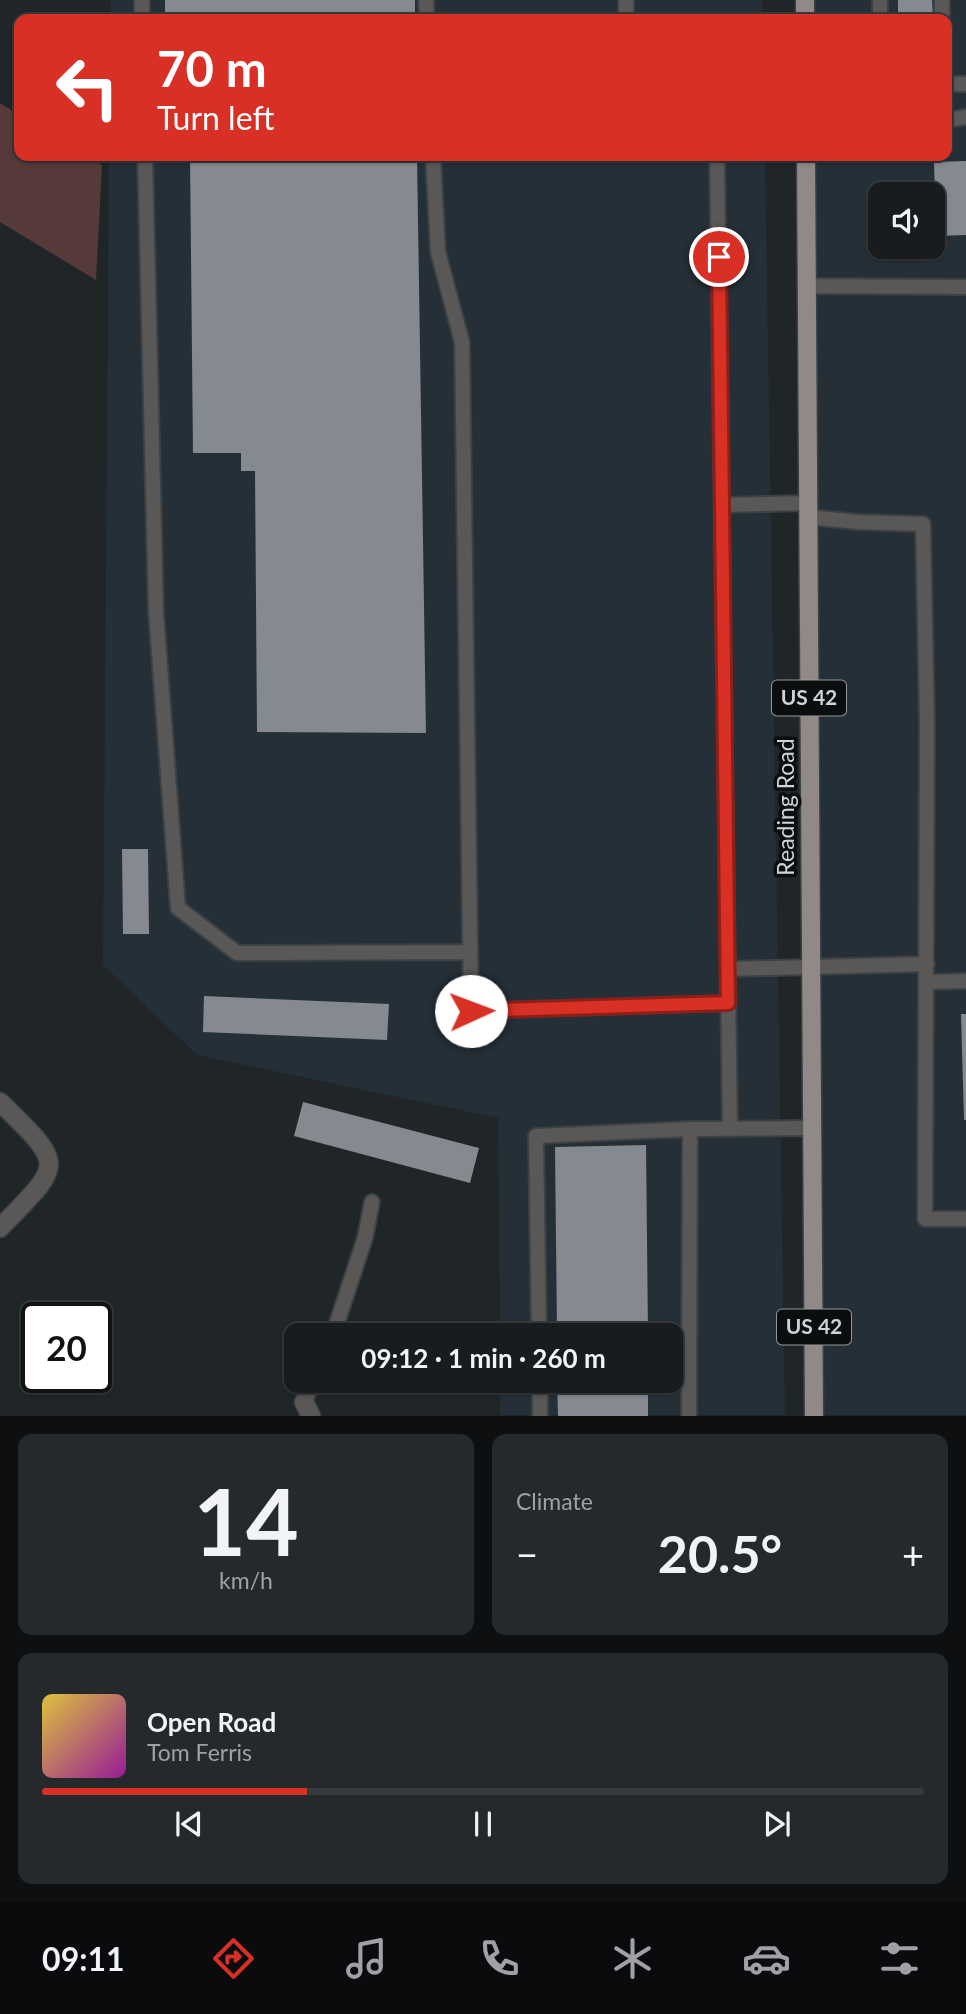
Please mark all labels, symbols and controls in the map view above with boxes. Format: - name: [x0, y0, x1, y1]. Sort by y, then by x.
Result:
- text: 70 m: [157, 39, 267, 97]
- icon: left: [42, 42, 133, 133]
- text: Turn left: [157, 98, 274, 137]
- map controls: [868, 182, 945, 259]
- button: sound: [868, 182, 945, 259]
- pin: [689, 227, 749, 287]
- icon: arrive: [700, 238, 738, 276]
- road number: US 42: [772, 680, 846, 716]
- street label: Reading Road: [771, 738, 799, 876]
- position arrow: [434, 974, 508, 1048]
- speed limit sign: 20: [21, 1302, 112, 1393]
- road number: US 42: [777, 1310, 851, 1344]
- text: 09:12 · 1 min · 260 m: [361, 1342, 606, 1374]
- text: 14: [193, 1466, 299, 1575]
- text: Climate: [516, 1487, 593, 1515]
- text: 20.5°: [658, 1522, 782, 1584]
- text: −: [516, 1531, 538, 1577]
- text: +: [902, 1531, 924, 1577]
- text: km/h: [219, 1566, 273, 1594]
- text: Open Road: [147, 1706, 276, 1738]
- text: Tom Ferris: [147, 1738, 252, 1766]
- icon: previous: [170, 1805, 208, 1843]
- icon: pause: [464, 1805, 502, 1843]
- icon: next: [758, 1805, 796, 1843]
- icon: directions: [209, 1934, 258, 1983]
- icon: music: [342, 1934, 391, 1983]
- icon: phone: [475, 1934, 524, 1983]
- icon: climate: [608, 1934, 657, 1983]
- icon: car: [742, 1934, 791, 1983]
- icon: filters: [875, 1934, 924, 1983]
- text: 09:11: [42, 1939, 125, 1978]

